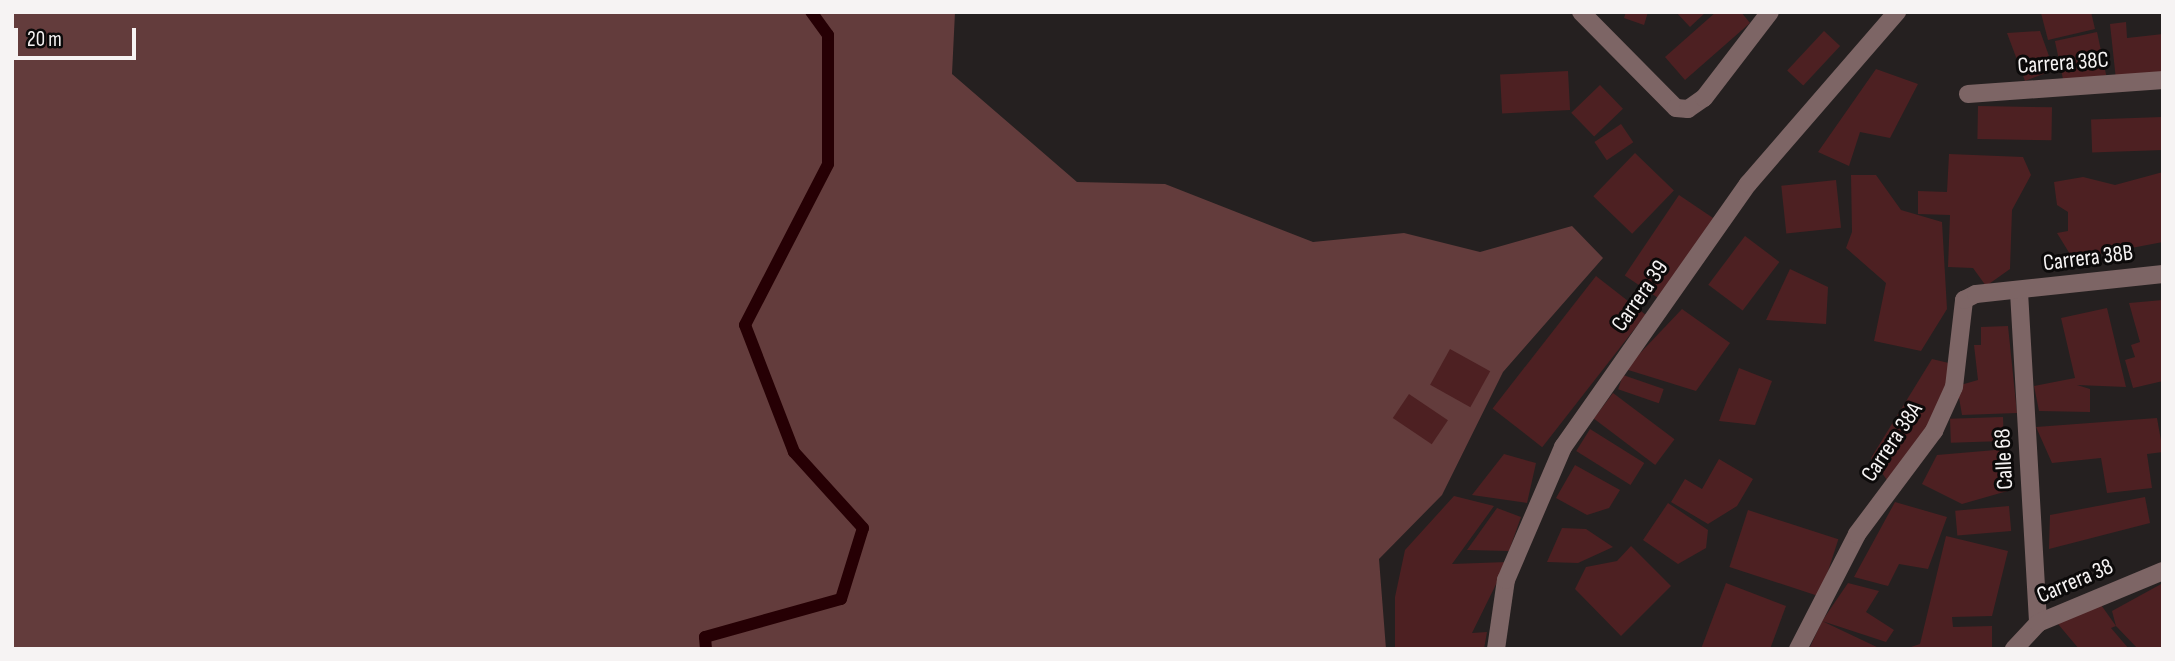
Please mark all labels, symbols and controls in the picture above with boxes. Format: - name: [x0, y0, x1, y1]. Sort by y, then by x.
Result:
- scale bar: [18, 14, 140, 58]
- text: 20 m: [27, 27, 62, 52]
- street label: Carrera 38C: [2016, 46, 2110, 80]
- street label: Carrera 38B: [2041, 239, 2135, 277]
- street label: Carrera 39: [1606, 255, 1674, 337]
- street label: Carrera 38A: [1855, 397, 1929, 487]
- street label: Calle 68: [1989, 428, 2019, 490]
- street label: Carrera 38: [2033, 553, 2117, 609]

